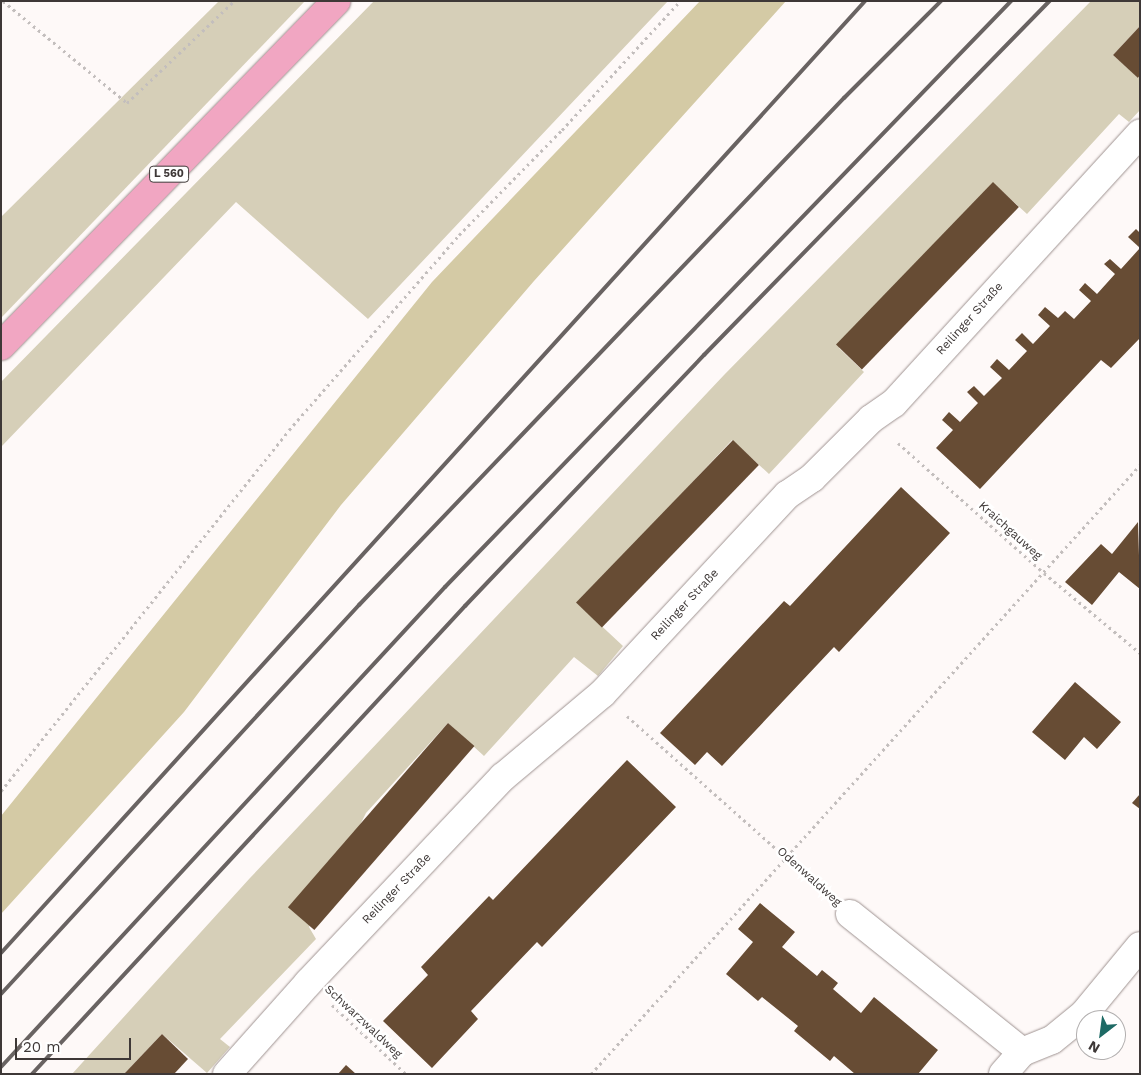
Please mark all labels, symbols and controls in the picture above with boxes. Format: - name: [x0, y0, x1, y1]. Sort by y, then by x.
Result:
- road number: L 560: [148, 165, 190, 182]
- street label: Reilinger Straße: [934, 280, 1006, 358]
- street label: Kraichgauweg: [975, 499, 1045, 563]
- street label: Reilinger Straße: [648, 566, 722, 644]
- street label: Odenwaldweg: [774, 844, 844, 910]
- street label: Reilinger Straße: [360, 851, 434, 927]
- street label: Schwarzwaldweg: [321, 982, 405, 1062]
- north arrow: [1076, 1010, 1126, 1060]
- scale bar: [18, 1028, 134, 1060]
- text: 20 m: [23, 1038, 61, 1056]
- text: N: [1086, 1038, 1102, 1057]

